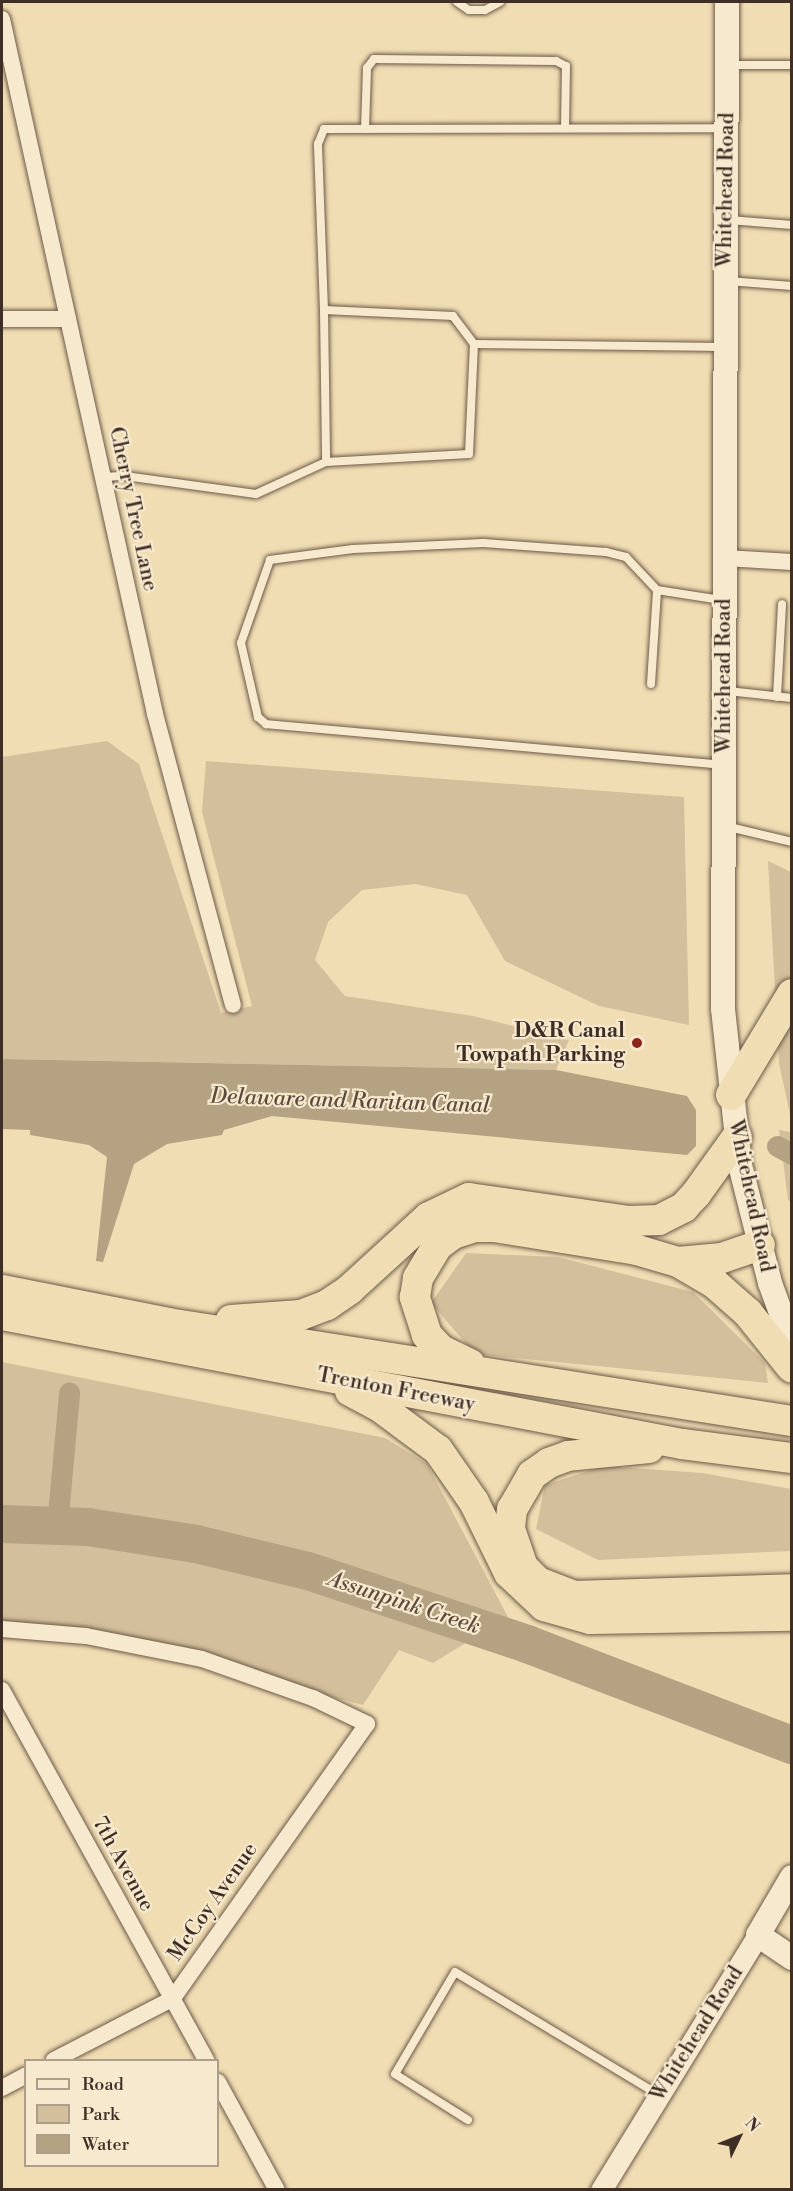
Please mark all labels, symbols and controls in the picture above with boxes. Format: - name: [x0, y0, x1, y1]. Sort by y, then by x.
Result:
- street label: Whitehead Road: [712, 112, 740, 268]
- street label: Cherry Tree Lane: [103, 425, 163, 593]
- street label: Whitehead Road: [711, 599, 737, 753]
- place label: D&R Canal Towpath Parking: [456, 1018, 625, 1068]
- marker: D&R Canal Towpath Parking: [630, 1036, 644, 1050]
- water label: Delaware and Raritan Canal: [210, 1083, 490, 1119]
- street label: Whitehead Road: [723, 1118, 779, 1274]
- street label: Trenton Freeway: [315, 1362, 477, 1418]
- water label: Assunpink Creek: [325, 1566, 483, 1640]
- street label: 7th Avenue: [87, 1812, 159, 1916]
- street label: McCoy Avenue: [163, 1838, 263, 1966]
- street label: Whitehead Road: [645, 1962, 749, 2106]
- legend: [24, 2059, 219, 2167]
- text: Road: [82, 2073, 124, 2096]
- text: Park: [82, 2103, 119, 2126]
- north arrow: [709, 2107, 769, 2167]
- text: N: [741, 2113, 764, 2136]
- text: Water: [82, 2133, 129, 2156]

